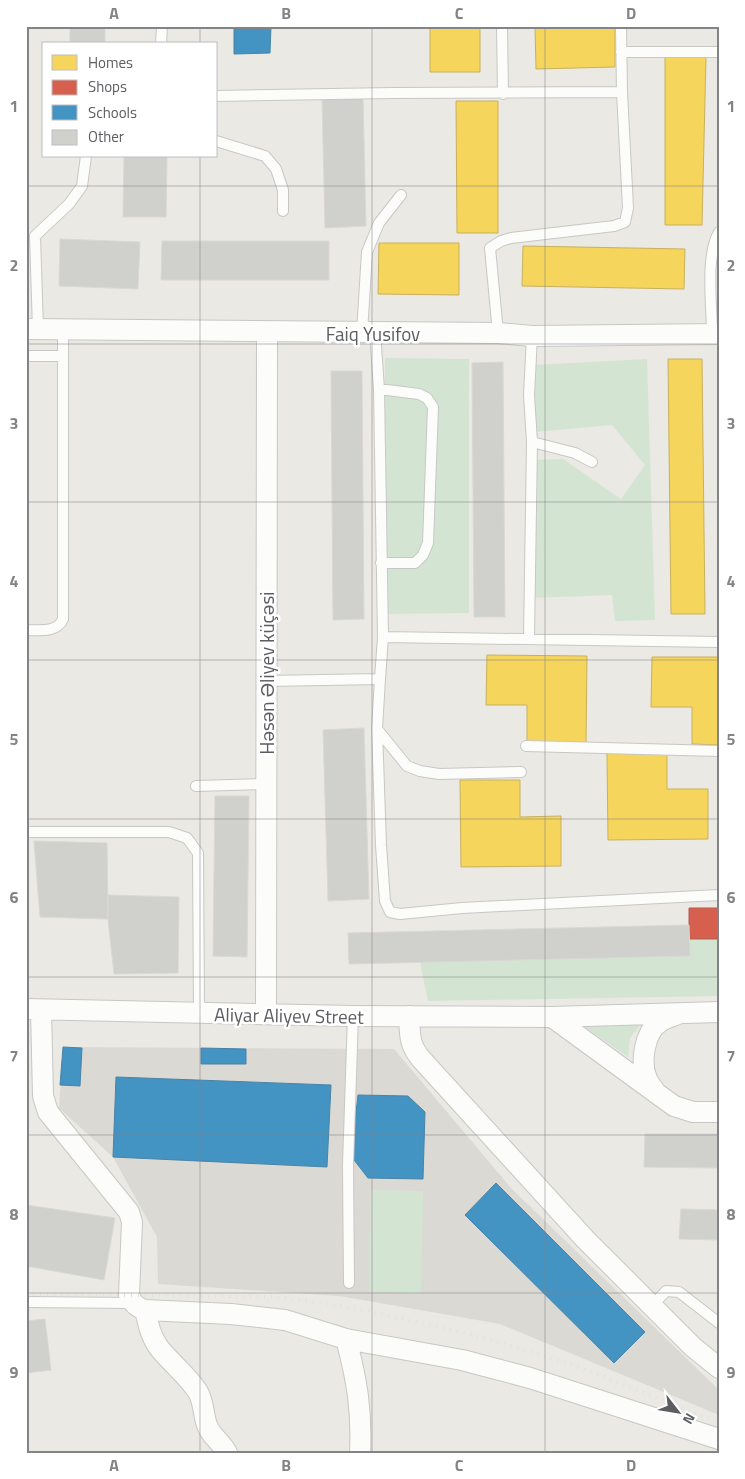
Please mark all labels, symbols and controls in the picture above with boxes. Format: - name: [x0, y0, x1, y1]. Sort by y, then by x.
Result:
- text: A: [109, 1, 119, 25]
- text: B: [281, 1, 291, 25]
- text: C: [455, 1, 464, 25]
- text: D: [626, 1, 636, 25]
- legend: [42, 42, 218, 158]
- text: Homes: [88, 51, 133, 74]
- text: Shops: [88, 75, 127, 98]
- text: 1: [10, 94, 18, 118]
- text: 1: [727, 94, 735, 118]
- text: Schools: [88, 101, 137, 124]
- text: Other: [88, 125, 124, 148]
- text: 2: [10, 253, 18, 277]
- text: 2: [727, 253, 735, 277]
- street label: Faiq Yusifov: [326, 319, 420, 348]
- text: 3: [10, 411, 18, 435]
- text: 3: [727, 411, 735, 435]
- text: 4: [10, 569, 19, 593]
- text: 4: [727, 569, 736, 593]
- street label: Həsən Əliyev küçəsi: [252, 592, 281, 754]
- text: 5: [10, 727, 19, 751]
- text: 5: [727, 727, 736, 751]
- text: 6: [10, 885, 19, 909]
- text: 6: [727, 885, 736, 909]
- street label: Aliyar Aliyev Street: [214, 999, 364, 1031]
- text: 7: [10, 1044, 18, 1068]
- text: 7: [727, 1044, 735, 1068]
- text: 8: [10, 1202, 19, 1226]
- text: 8: [727, 1202, 736, 1226]
- text: 9: [10, 1360, 19, 1384]
- text: 9: [727, 1360, 736, 1384]
- north arrow: [652, 1386, 702, 1436]
- text: N: [678, 1409, 701, 1429]
- text: A: [109, 1453, 119, 1477]
- text: B: [281, 1453, 291, 1477]
- text: C: [455, 1453, 464, 1477]
- text: D: [626, 1453, 636, 1477]

